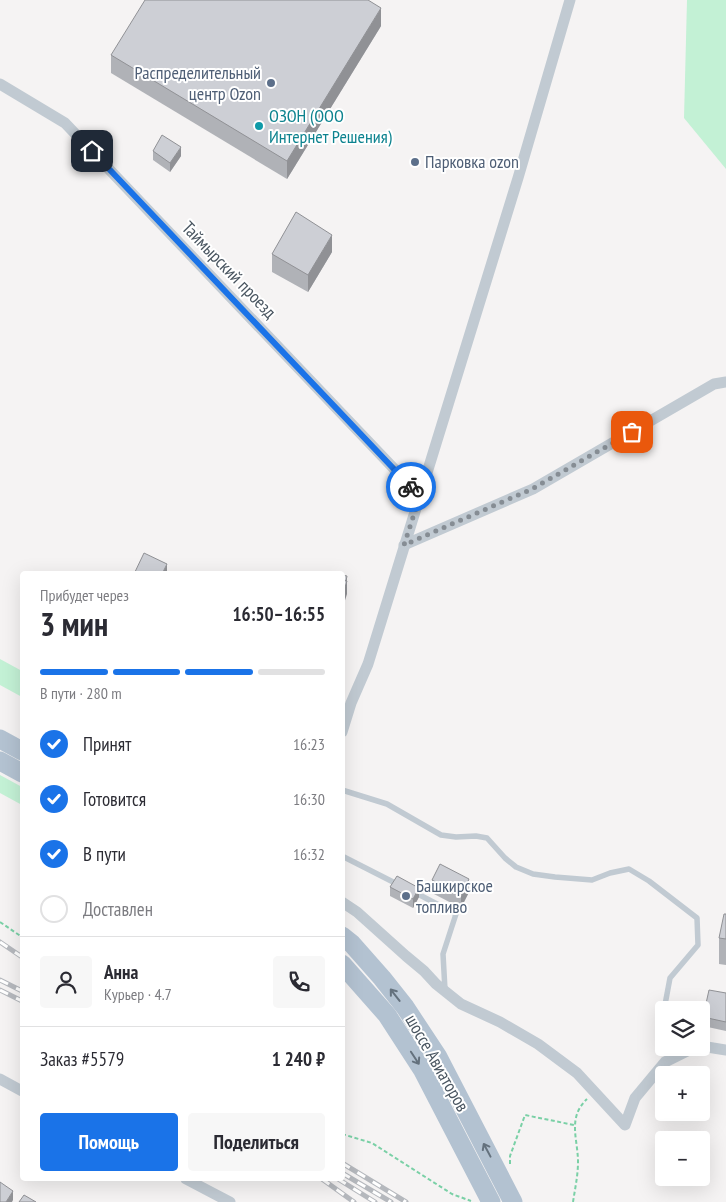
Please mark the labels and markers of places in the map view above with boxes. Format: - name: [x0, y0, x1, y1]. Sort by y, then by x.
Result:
- place label: Распределительный центр Ozon: [135, 61, 261, 105]
- marker: Распределительный центр Ozon: [265, 77, 277, 89]
- place label: ОЗОН (ООО Интернет Решения): [269, 104, 393, 148]
- marker: ОЗОН (ООО Интернет Решения): [253, 120, 265, 132]
- pin: [71, 130, 113, 172]
- place label: Парковка ozon: [425, 150, 519, 173]
- marker: Парковка ozon: [409, 156, 421, 168]
- pin: [611, 411, 653, 453]
- place label: Башкирское топливо: [416, 874, 493, 918]
- marker: Башкирское топливо: [400, 890, 412, 902]

